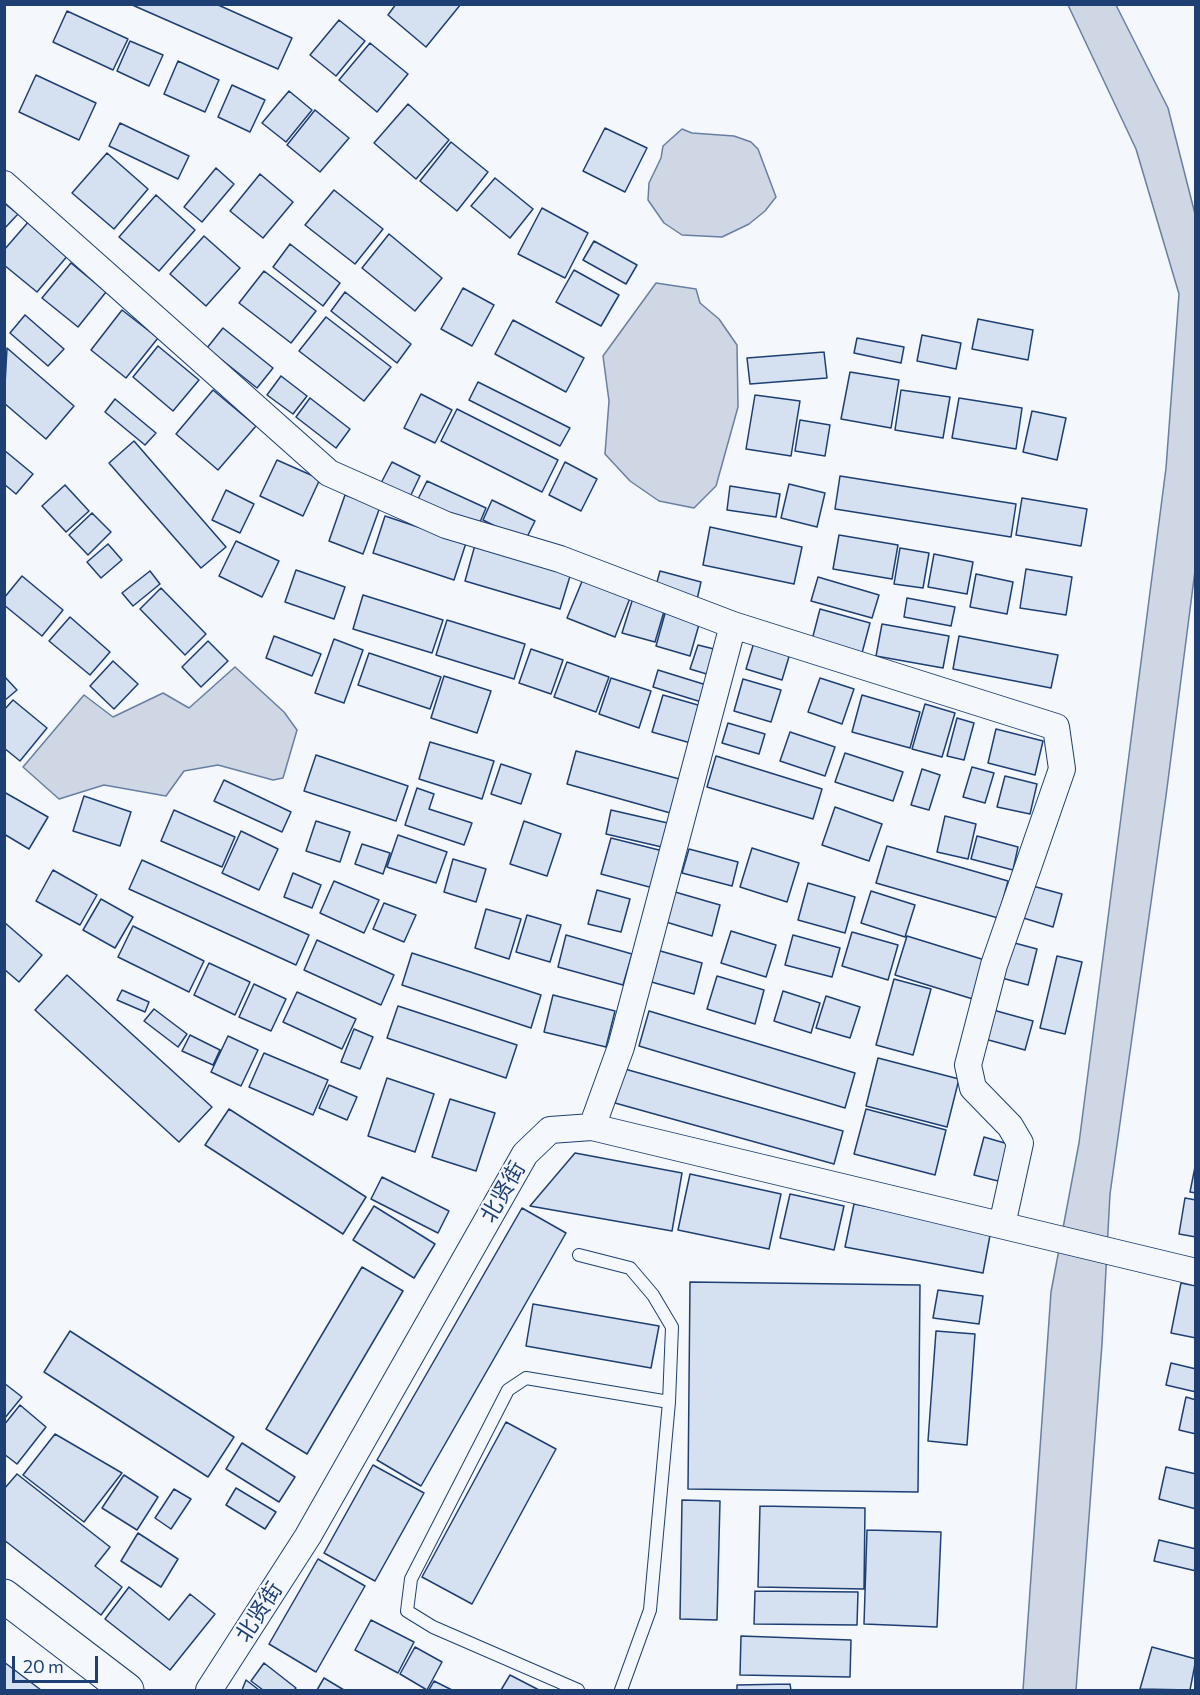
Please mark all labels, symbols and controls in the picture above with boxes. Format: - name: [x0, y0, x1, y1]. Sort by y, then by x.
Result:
- street label: 北贤街: [475, 1157, 531, 1227]
- street label: 北贤街: [230, 1577, 288, 1647]
- scale bar: [15, 1644, 100, 1682]
- text: 20 m: [23, 1655, 64, 1677]

